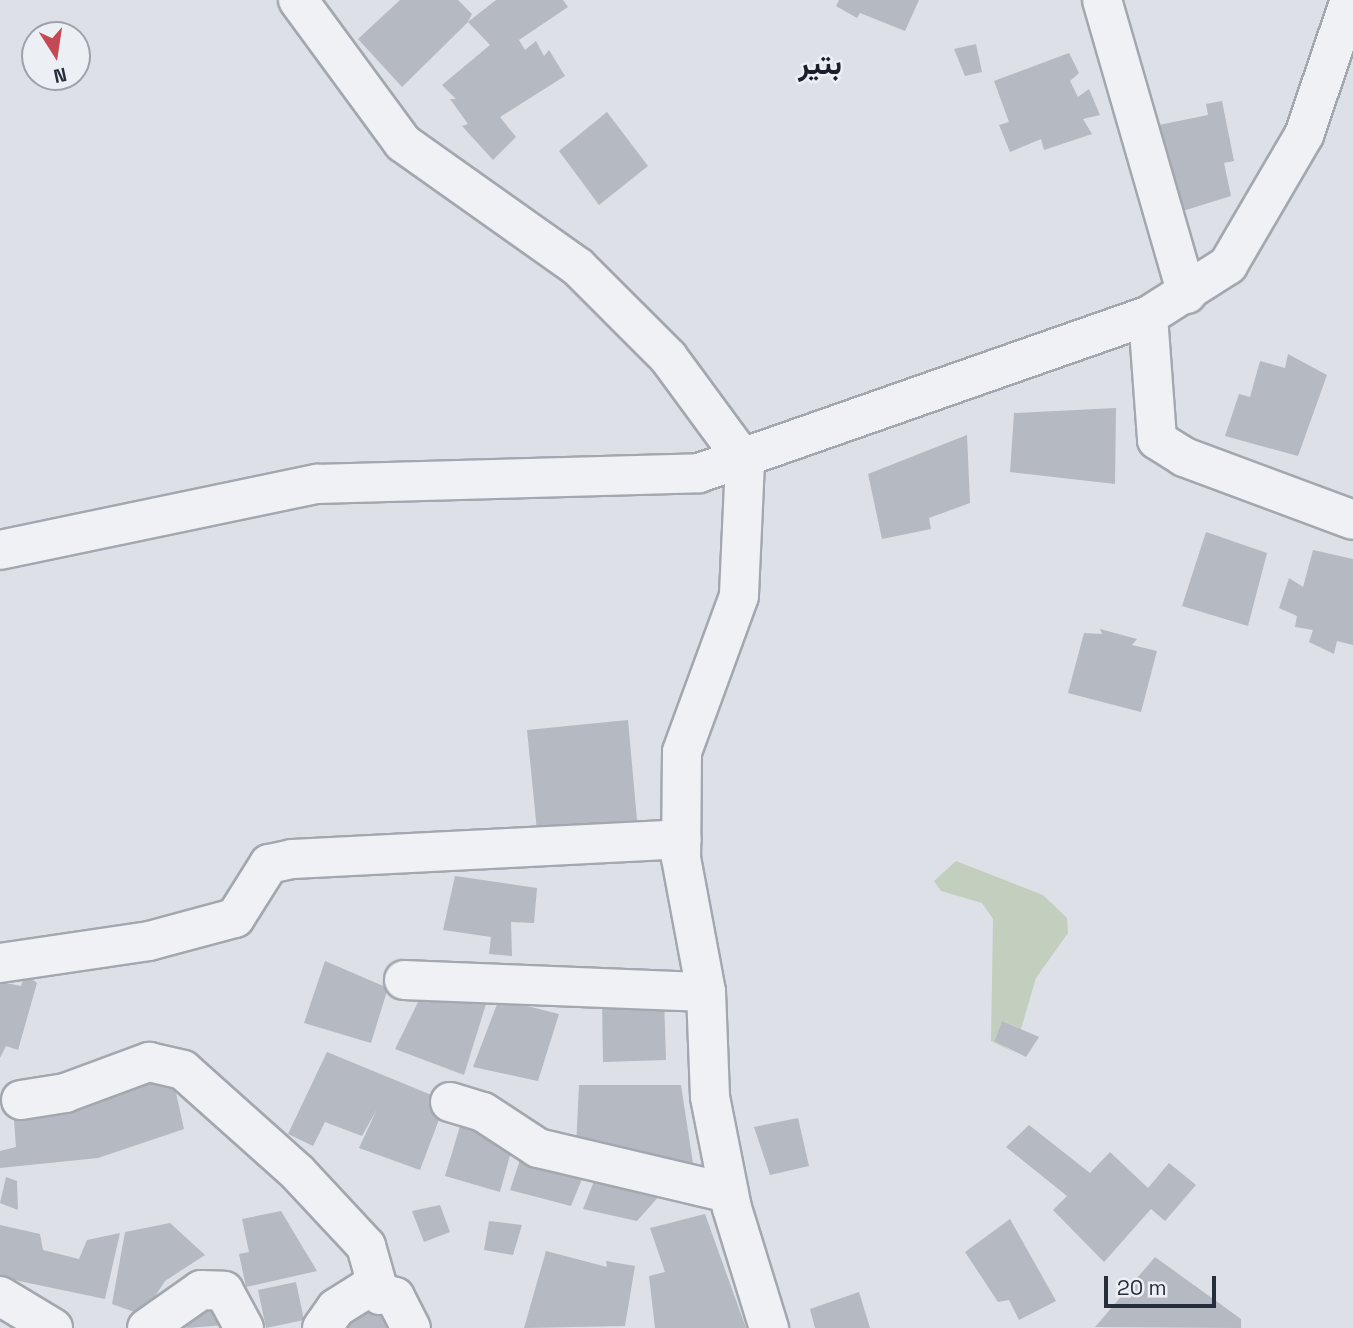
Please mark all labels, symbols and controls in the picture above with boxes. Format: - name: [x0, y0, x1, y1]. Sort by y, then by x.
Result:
- north arrow: [21, 21, 91, 91]
- district label: بتير: [798, 46, 842, 82]
- text: N: [51, 62, 69, 89]
- scale bar: [1108, 1262, 1220, 1306]
- text: 20 m: [1117, 1274, 1167, 1301]

